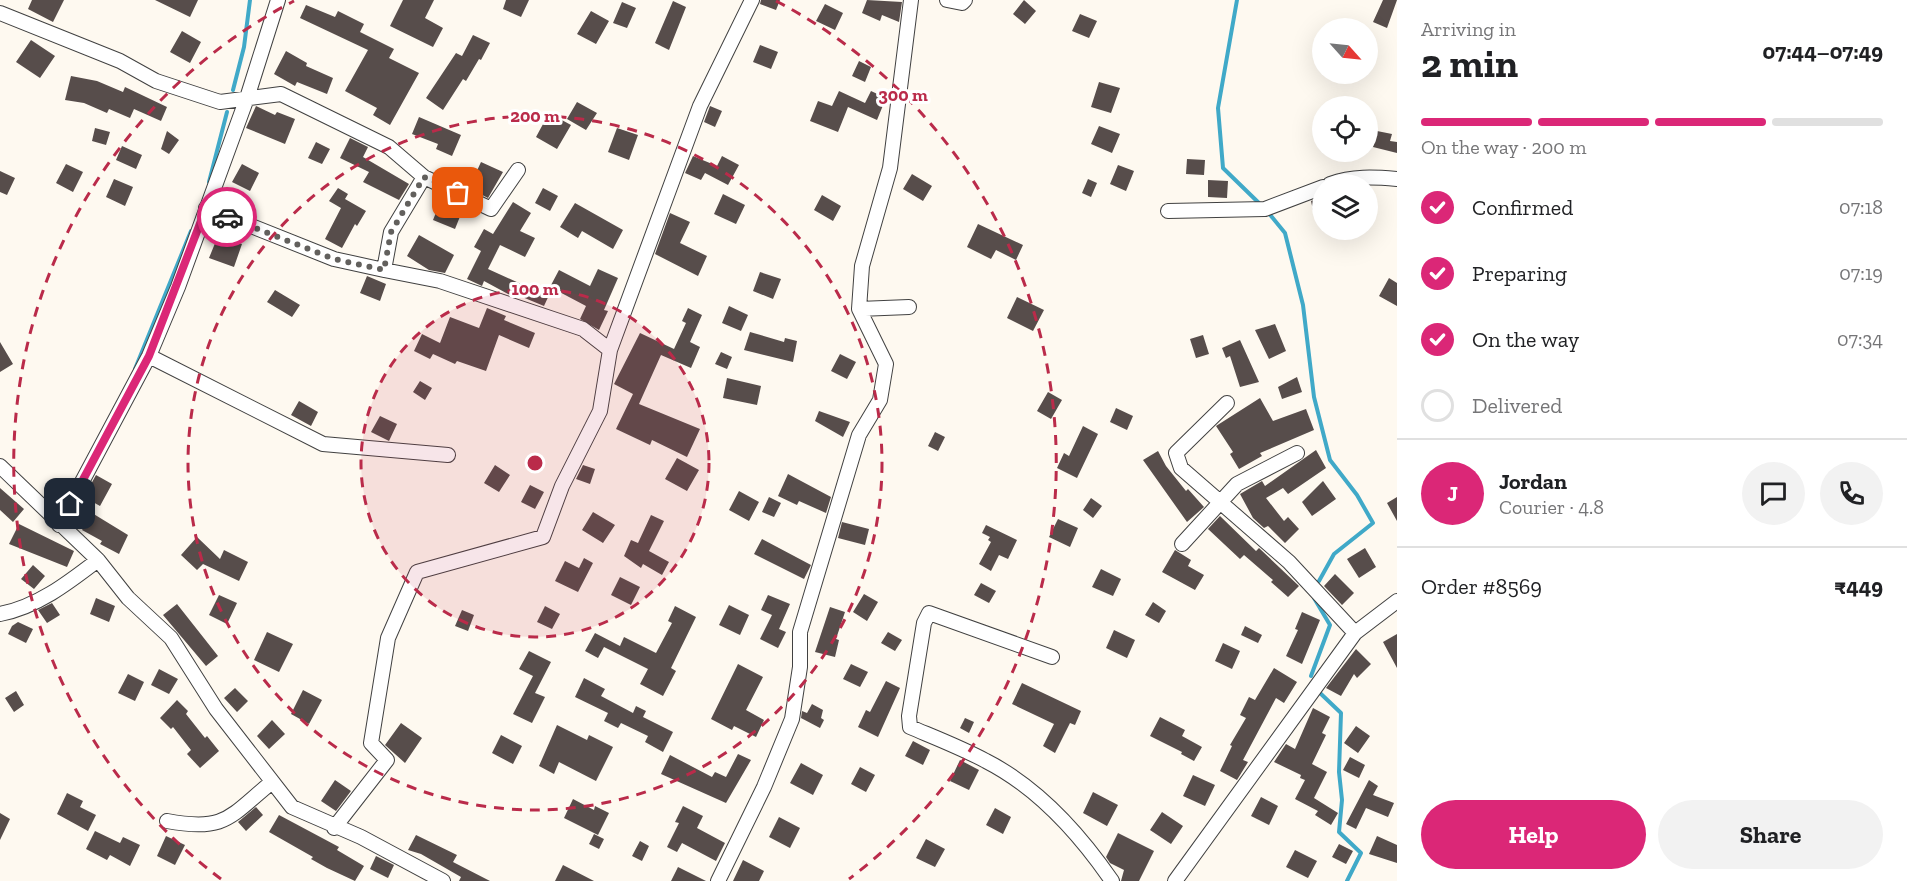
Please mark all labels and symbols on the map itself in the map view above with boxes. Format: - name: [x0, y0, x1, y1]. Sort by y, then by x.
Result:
- north arrow: [1312, 18, 1378, 84]
- text: 300 m: [878, 84, 928, 106]
- text: 200 m: [510, 105, 560, 127]
- pin: [432, 167, 483, 218]
- courier: [197, 187, 257, 247]
- text: 100 m: [511, 278, 559, 300]
- centre of rings: [525, 453, 545, 473]
- pin: [44, 478, 95, 529]

